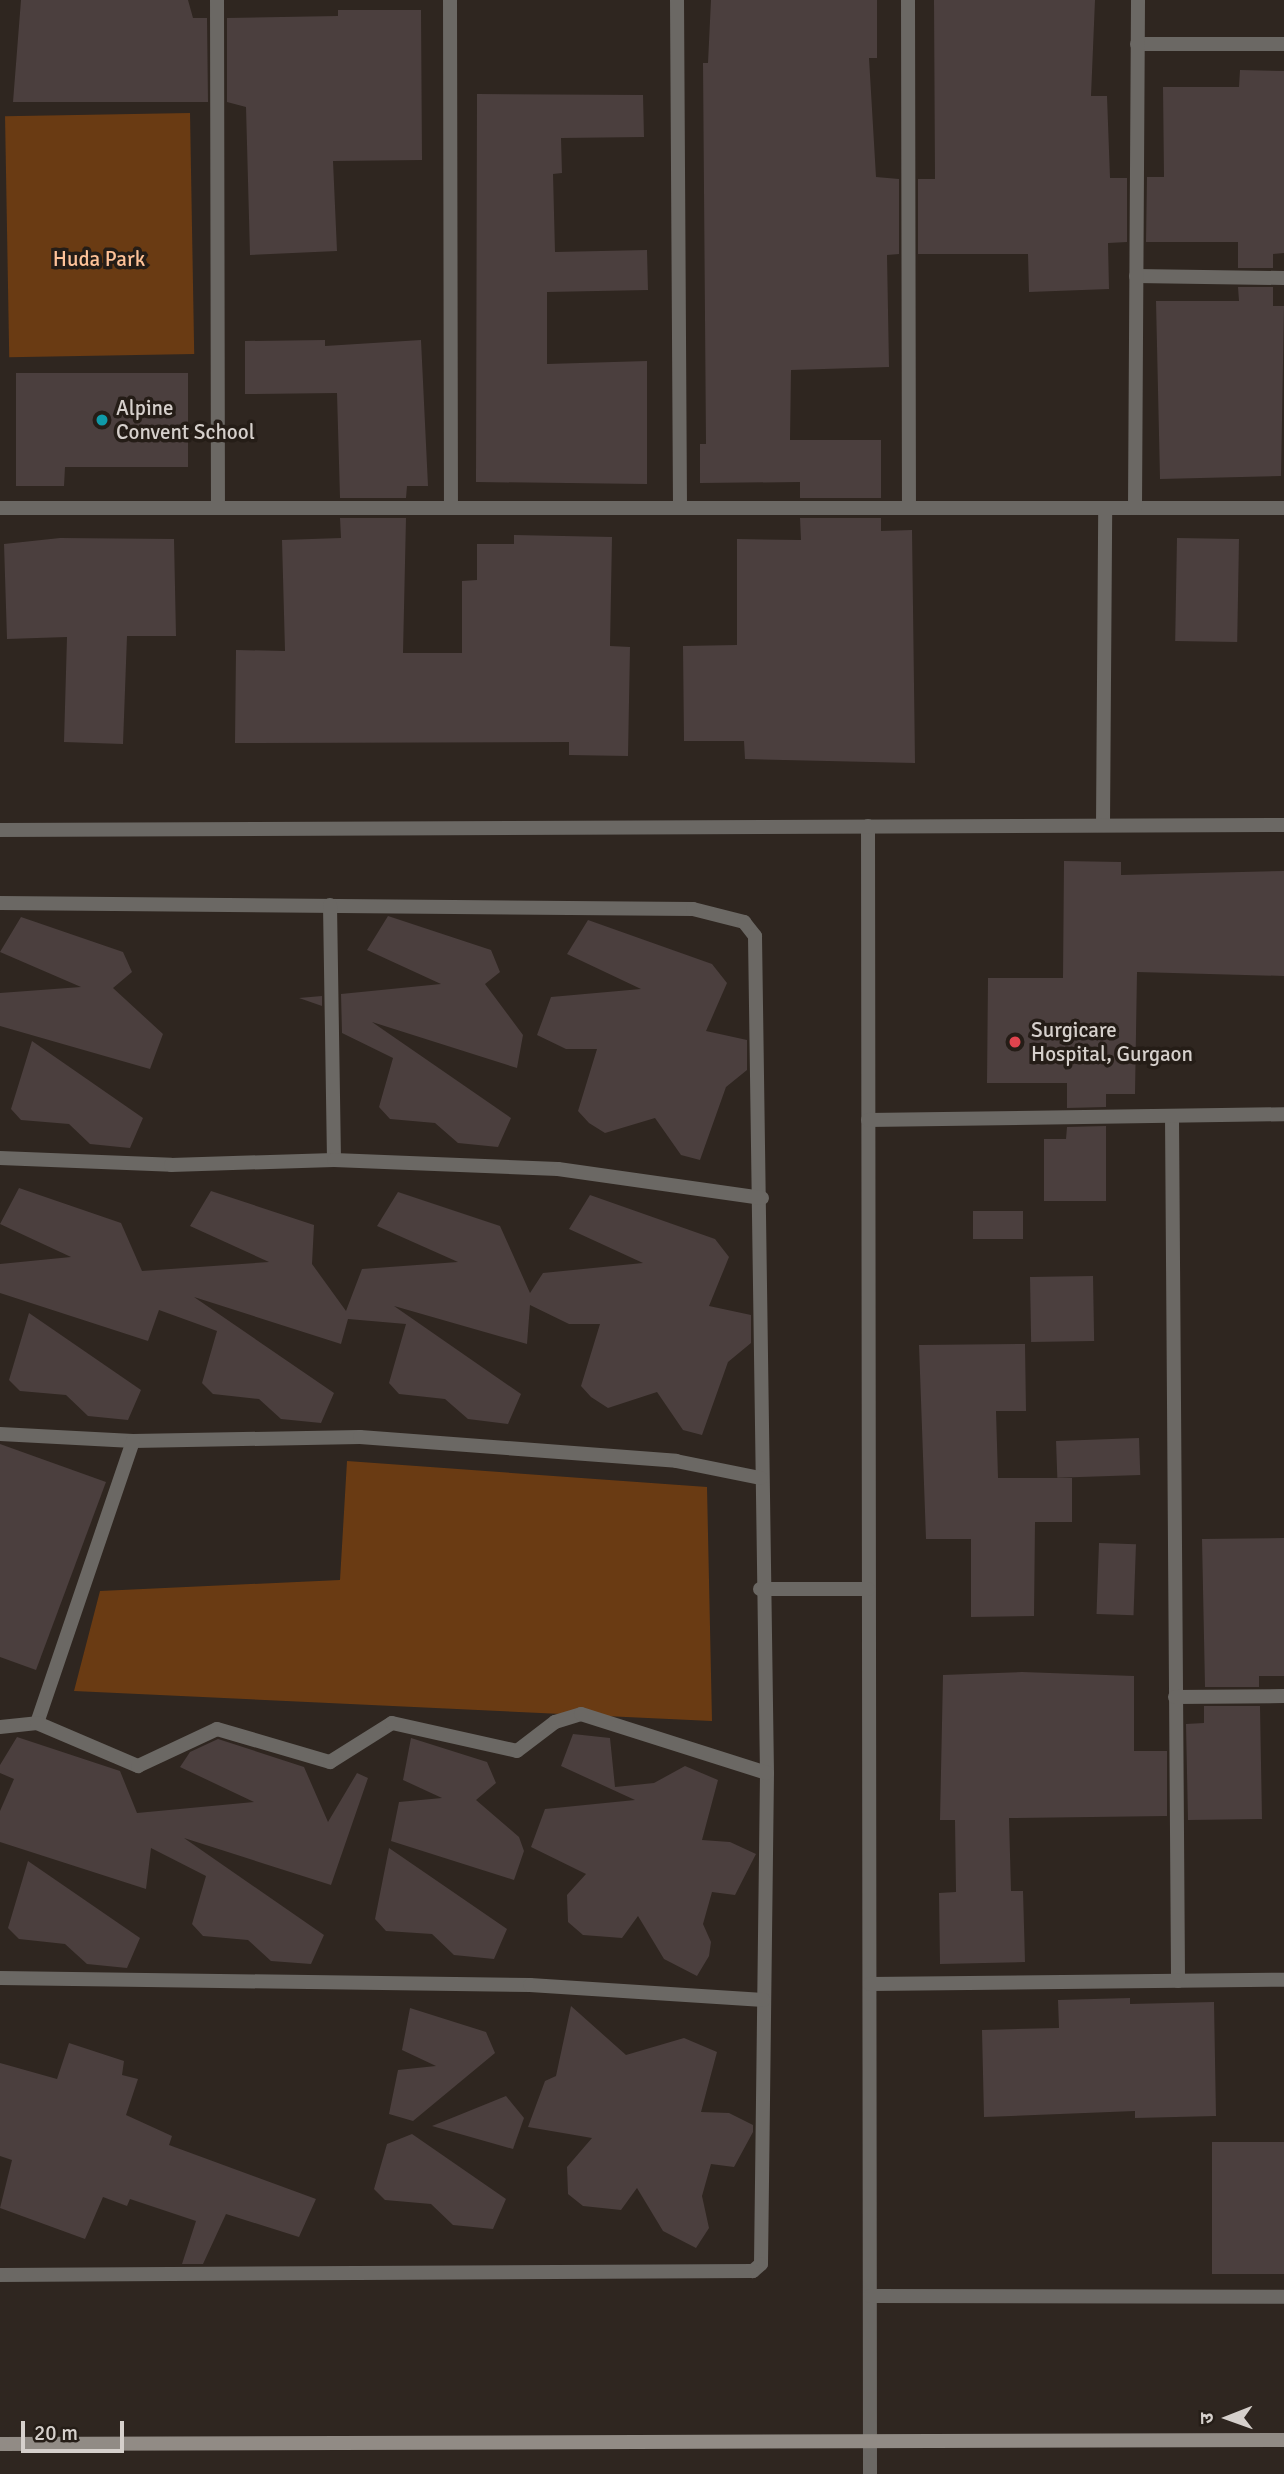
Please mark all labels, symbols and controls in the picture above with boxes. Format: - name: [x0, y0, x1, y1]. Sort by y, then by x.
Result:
- park label: Huda Park: [53, 246, 145, 272]
- place label: Alpine Convent School: [116, 395, 255, 445]
- marker: Alpine Convent School: [94, 412, 110, 428]
- place label: Surgicare Hospital, Gurgaon: [1031, 1017, 1193, 1067]
- marker: Surgicare Hospital, Gurgaon: [1005, 1032, 1025, 1052]
- north arrow: [1193, 2383, 1263, 2453]
- scale bar: [24, 2408, 128, 2452]
- text: उ: [1195, 2413, 1219, 2424]
- text: 20 m: [34, 2420, 78, 2446]

